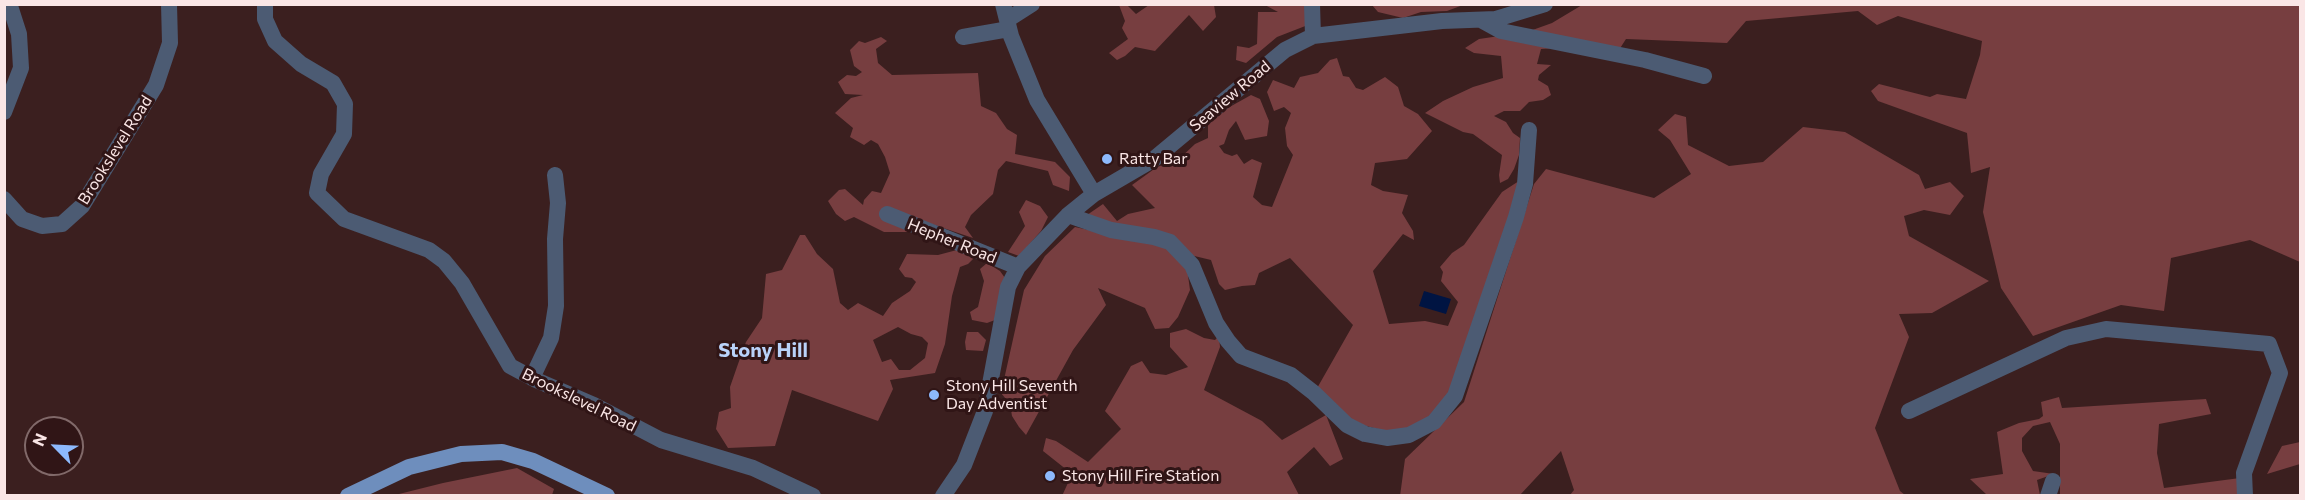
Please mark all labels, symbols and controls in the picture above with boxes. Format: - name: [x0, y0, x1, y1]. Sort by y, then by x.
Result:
- street label: Seaview Road: [1186, 57, 1274, 135]
- street label: Brookslevel Road: [74, 92, 156, 208]
- place label: Ratty Bar: [1119, 149, 1188, 169]
- marker: Ratty Bar: [1100, 152, 1114, 166]
- street label: Hepher Road: [905, 214, 999, 268]
- district label: Stony Hill: [718, 338, 808, 362]
- street label: Brookslevel Road: [519, 364, 639, 436]
- place label: Stony Hill Seventh Day Adventist: [946, 376, 1078, 414]
- marker: Stony Hill Seventh Day Adventist: [927, 388, 941, 402]
- north arrow: [24, 416, 84, 476]
- text: N: [28, 430, 50, 449]
- place label: Stony Hill Fire Station: [1062, 466, 1219, 486]
- marker: Stony Hill Fire Station: [1043, 469, 1057, 483]

